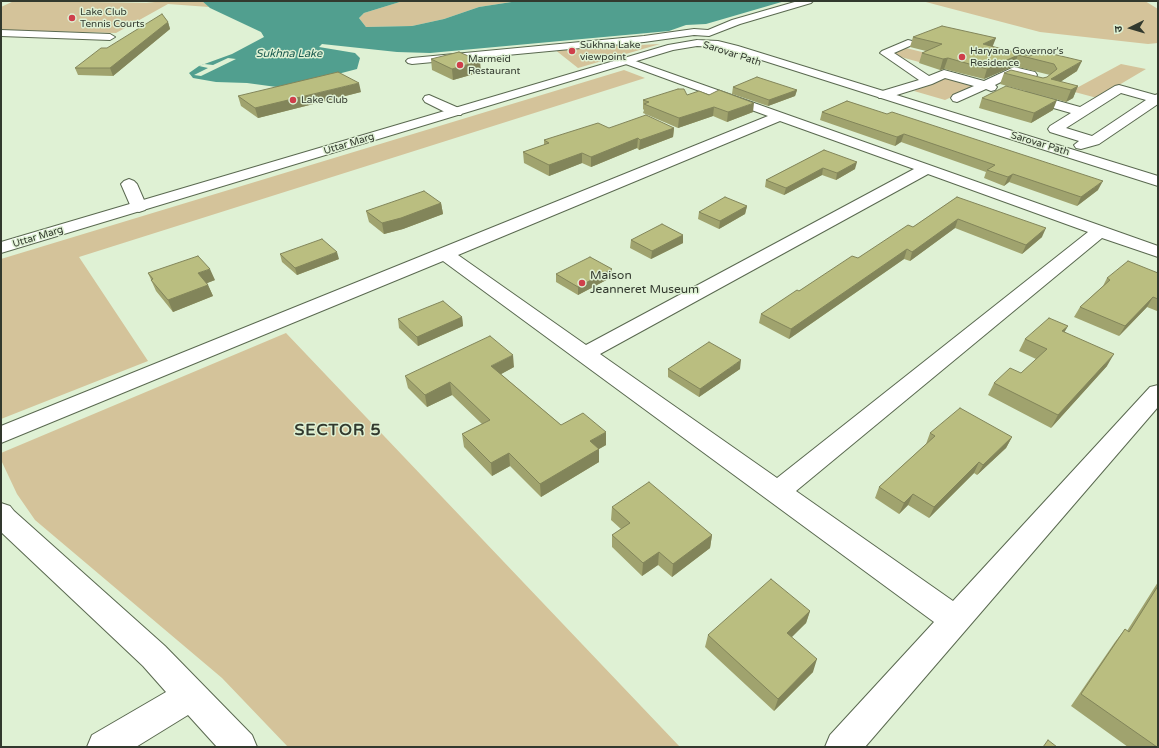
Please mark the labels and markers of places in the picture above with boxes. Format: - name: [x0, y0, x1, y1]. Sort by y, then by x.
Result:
- place label: Lake Club Tennis Courts: [80, 6, 145, 30]
- marker: Lake Club Tennis Courts: [67, 13, 77, 23]
- place label: Sukhna Lake viewpoint: [580, 39, 640, 62]
- place label: Haryana Governor's Residence: [970, 45, 1064, 68]
- marker: Sukhna Lake viewpoint: [567, 46, 577, 56]
- marker: Haryana Governor's Residence: [957, 52, 967, 62]
- place label: Marmeid Restaurant: [468, 53, 520, 76]
- marker: Marmeid Restaurant: [455, 60, 465, 70]
- place label: Lake Club: [301, 94, 348, 106]
- marker: Lake Club: [288, 95, 298, 105]
- place label: Maison Jeanneret Museum: [590, 269, 699, 297]
- marker: Maison Jeanneret Museum: [577, 278, 587, 288]

